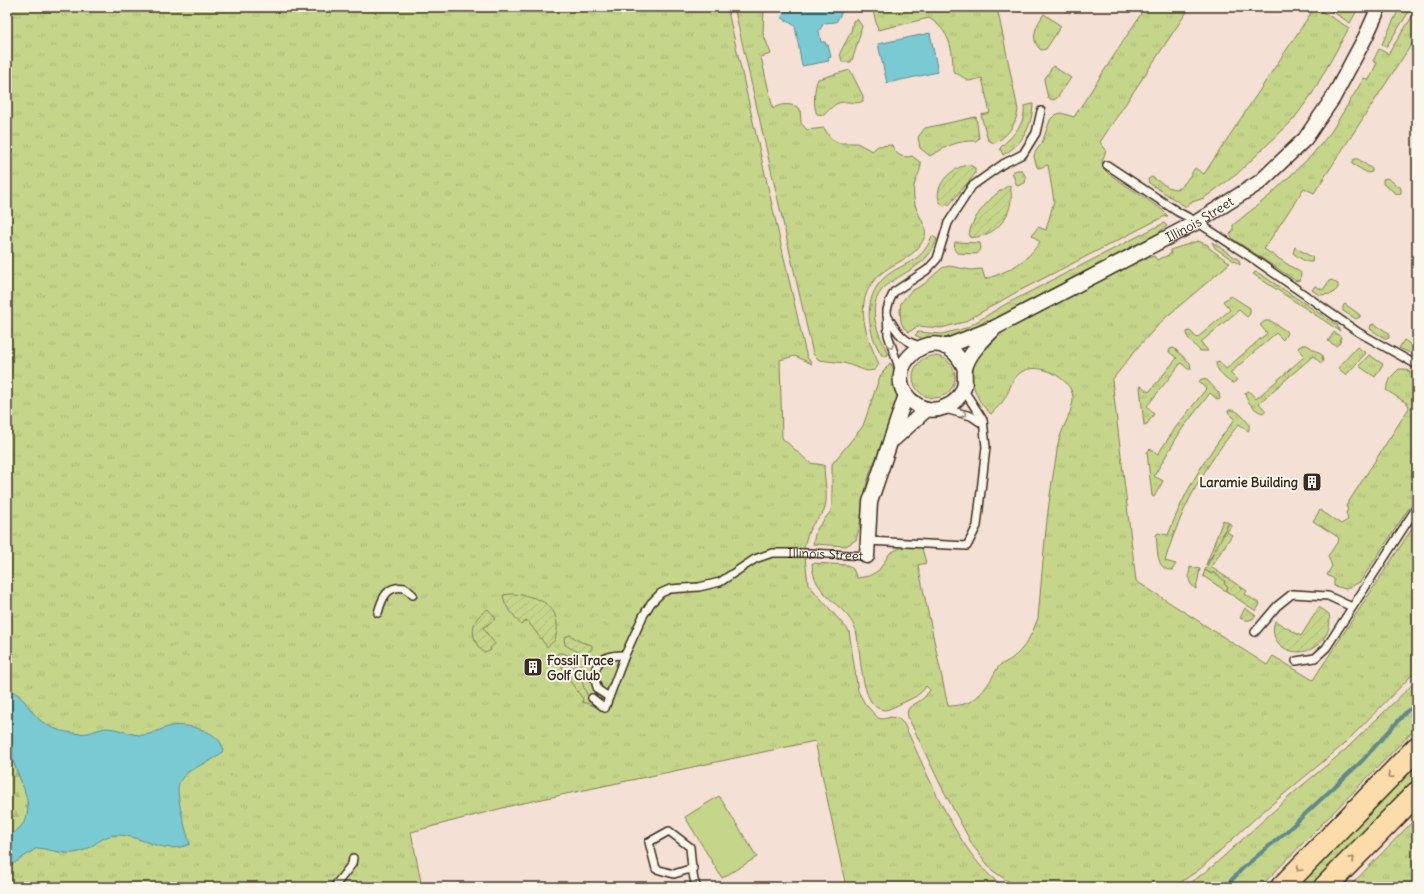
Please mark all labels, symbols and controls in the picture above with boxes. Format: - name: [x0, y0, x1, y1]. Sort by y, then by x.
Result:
- street label: Illinois Street: [1162, 192, 1237, 246]
- one-way arrow: [887, 342, 895, 349]
- one-way arrow: [960, 409, 967, 418]
- building icon: Laramie Building: [1301, 471, 1323, 493]
- place label: Laramie Building: [1199, 474, 1298, 491]
- street label: Illinois Street: [787, 544, 864, 564]
- place label: Fossil Trace Golf Club: [547, 652, 614, 684]
- building icon: Fossil Trace Golf Club: [522, 656, 544, 678]
- one-way arrow: [1387, 771, 1395, 779]
- one-way arrow: [1347, 856, 1355, 864]
- one-way arrow: [1296, 864, 1304, 872]

